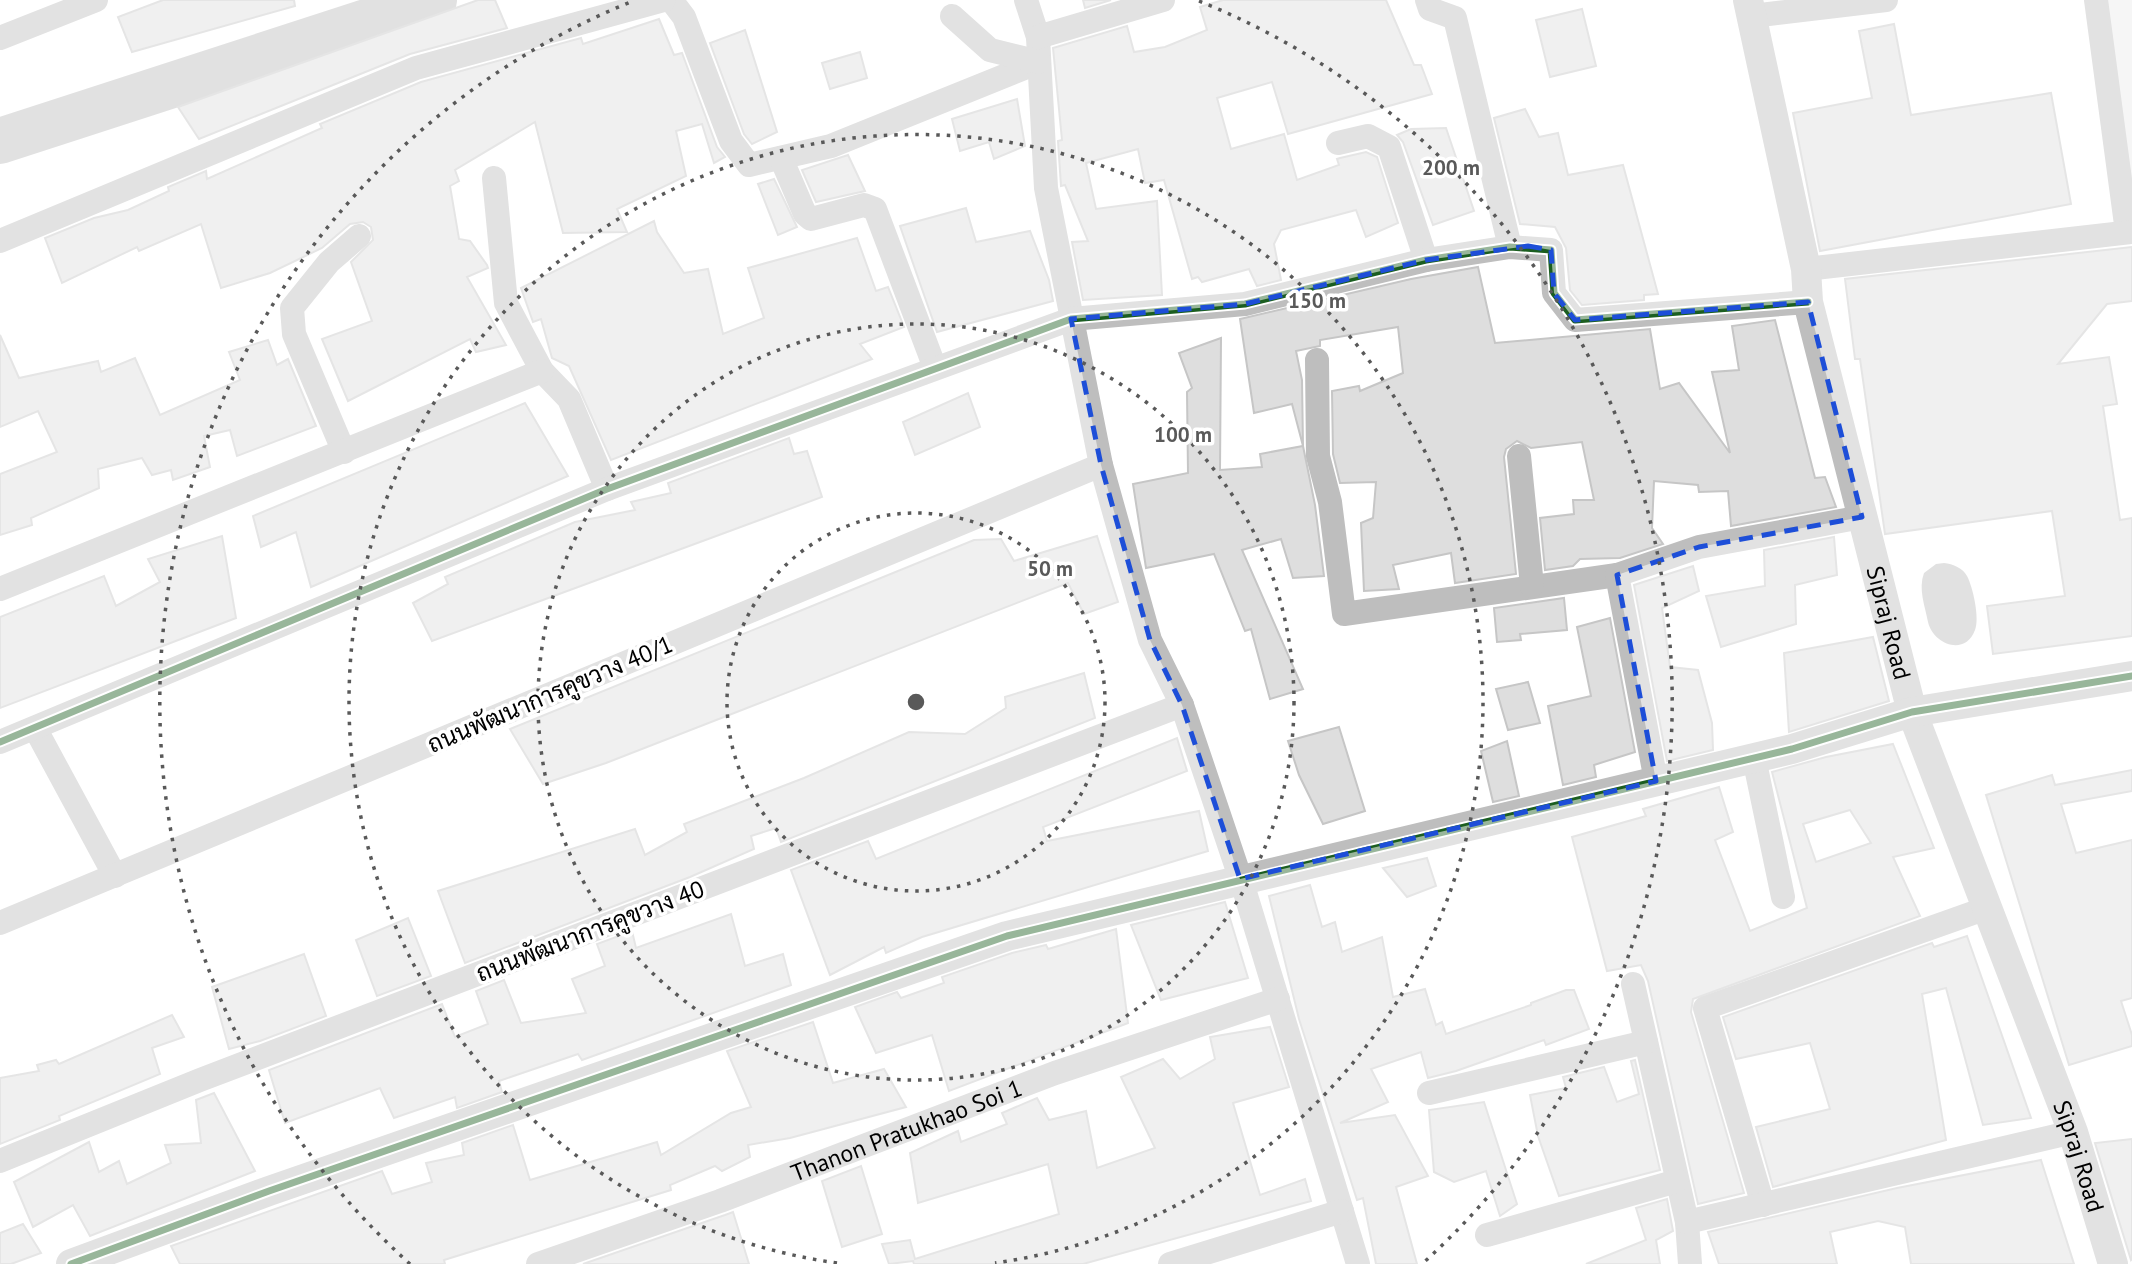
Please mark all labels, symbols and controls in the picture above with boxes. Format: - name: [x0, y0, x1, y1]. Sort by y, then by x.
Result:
- text: 200 m: [1422, 154, 1480, 181]
- text: 150 m: [1288, 287, 1346, 314]
- text: 100 m: [1154, 421, 1212, 448]
- text: 50 m: [1027, 555, 1073, 582]
- street label: Sipraj Road: [1860, 563, 1919, 683]
- street label: ถนนพัฒนาการคูขวาง 40/1: [423, 628, 678, 762]
- centre of rings: [904, 690, 928, 714]
- street label: ถนนพัฒนาการคูขวาง 40: [472, 873, 709, 991]
- street label: Thanon Pratukhao Soi 1: [786, 1072, 1026, 1188]
- street label: Sipraj Road: [2047, 1096, 2112, 1216]

